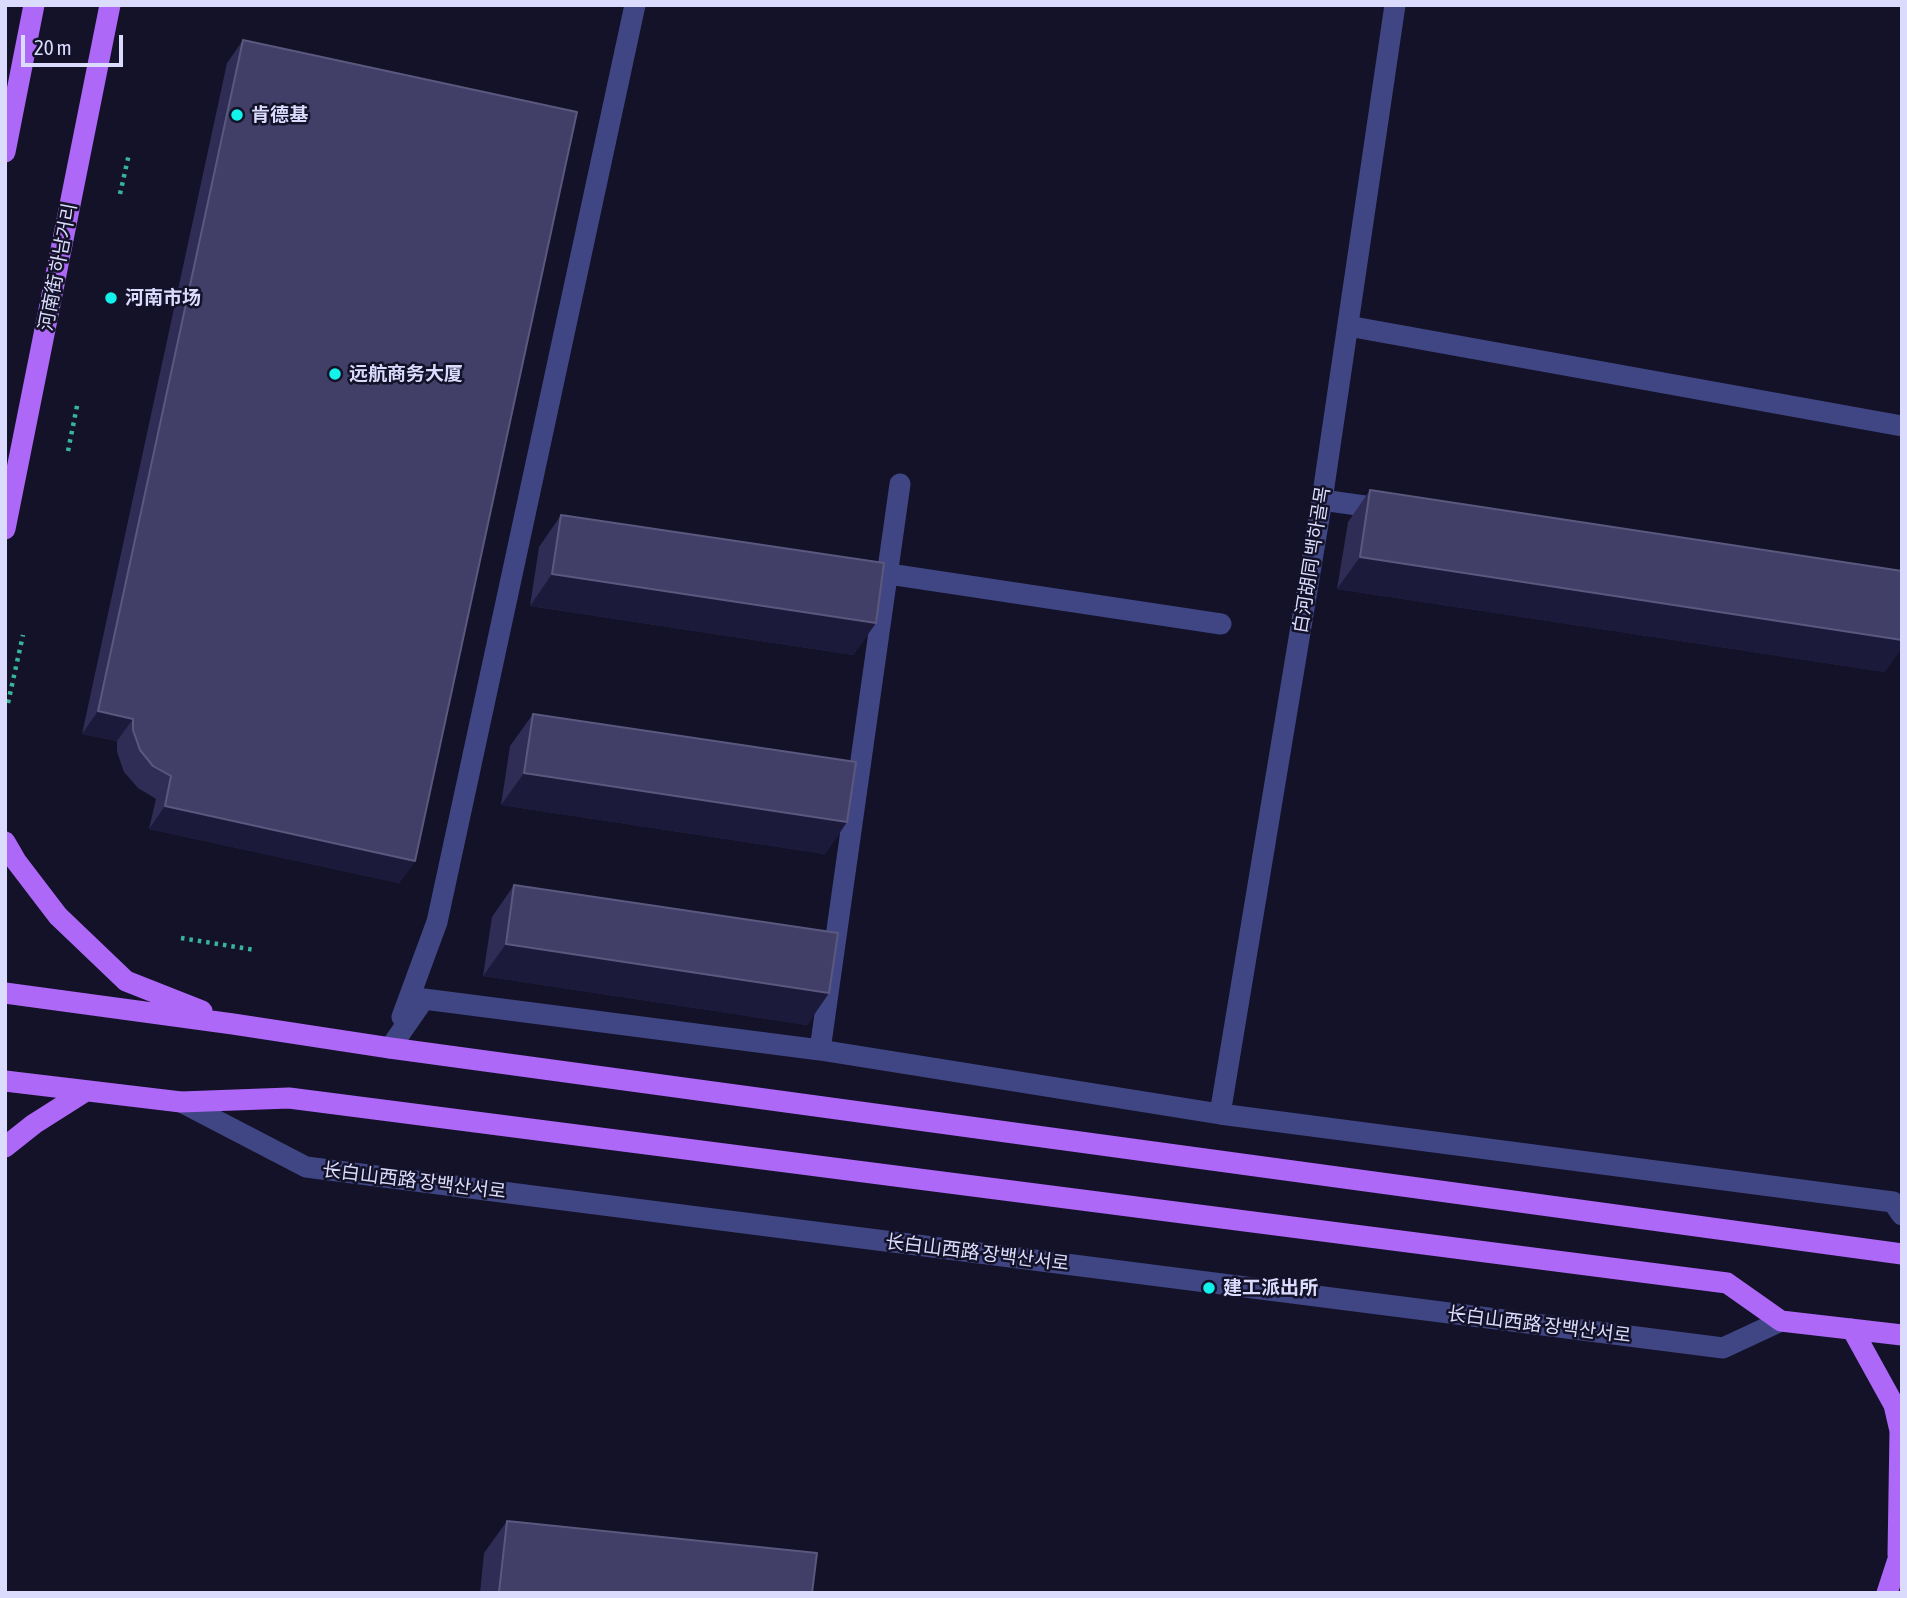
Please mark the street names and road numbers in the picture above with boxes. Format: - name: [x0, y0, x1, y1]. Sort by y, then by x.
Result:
- street label: 河南街 하남거리: [34, 201, 82, 333]
- street label: 白河胡同 백하골목: [1289, 485, 1335, 635]
- street label: 长白山西路 장백산서로: [321, 1158, 507, 1204]
- street label: 长白山西路 장백산서로: [884, 1230, 1070, 1276]
- street label: 长白山西路 장백산서로: [1446, 1302, 1632, 1348]

